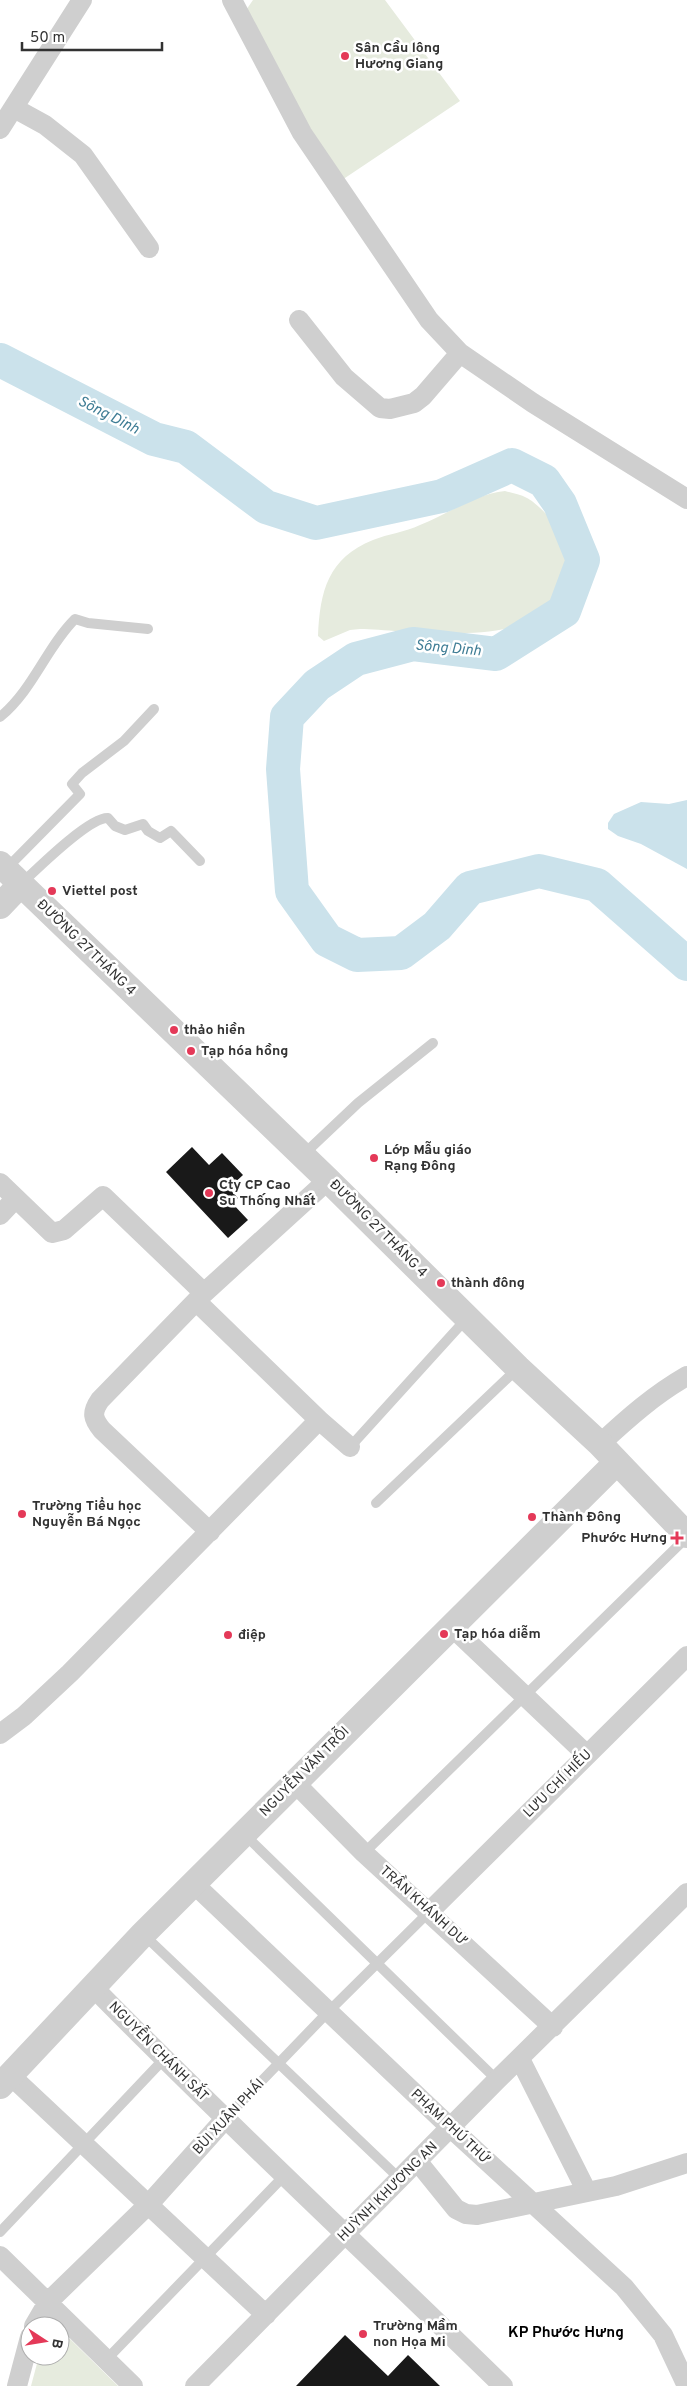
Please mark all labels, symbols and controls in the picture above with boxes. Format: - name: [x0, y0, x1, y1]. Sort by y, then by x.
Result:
- scale bar: [22, 20, 162, 52]
- text: 50 m: [30, 29, 65, 48]
- place label: Sân Cầu lông Hương Giang: [355, 40, 443, 73]
- marker: Sân Cầu lông Hương Giang: [339, 50, 351, 62]
- water label: Sông Dinh: [74, 392, 142, 440]
- water label: Sông Dinh: [414, 637, 482, 661]
- place label: Viettel post: [62, 883, 138, 900]
- marker: Viettel post: [46, 885, 58, 897]
- street label: ĐƯỜNG 27 THÁNG 4: [33, 896, 140, 1000]
- place label: thảo hiền: [184, 1022, 245, 1039]
- marker: thảo hiền: [168, 1024, 180, 1036]
- place label: Tạp hóa hồng: [201, 1043, 288, 1060]
- marker: Tạp hóa hồng: [185, 1045, 197, 1057]
- place label: Lớp Mẫu giáo Rạng Đông: [384, 1140, 472, 1175]
- marker: Lớp Mẫu giáo Rạng Đông: [368, 1152, 380, 1164]
- street label: ĐƯỜNG 27 THÁNG 4: [326, 1176, 431, 1281]
- place label: Cty CP Cao Su Thống Nhất: [219, 1177, 316, 1210]
- marker: Cty CP Cao Su Thống Nhất: [203, 1187, 215, 1199]
- place label: thành đông: [451, 1275, 525, 1292]
- marker: thành đông: [435, 1277, 447, 1289]
- place label: Trường Tiểu học Nguyễn Bá Ngọc: [32, 1497, 142, 1531]
- marker: Trường Tiểu học Nguyễn Bá Ngọc: [16, 1508, 28, 1520]
- place label: Thành Đông: [542, 1509, 621, 1526]
- marker: Thành Đông: [526, 1511, 538, 1523]
- place label: Phước Hưng: [581, 1530, 667, 1547]
- marker: Phước Hưng: [671, 1532, 683, 1544]
- place label: Tạp hóa diễm: [454, 1624, 541, 1643]
- place label: điệp: [238, 1627, 266, 1644]
- marker: Tạp hóa diễm: [438, 1628, 450, 1640]
- marker: điệp: [222, 1629, 234, 1641]
- street label: NGUYỄN VĂN TRỖI: [254, 1721, 353, 1820]
- street label: LƯU CHÍ HIẾU: [519, 1745, 596, 1822]
- street label: TRẦN KHÁNH DƯ: [376, 1861, 472, 1950]
- street label: NGUYỄN CHÁNH SẮT: [105, 1996, 214, 2105]
- street label: BÙI XUÂN PHÁI: [189, 2075, 268, 2158]
- street label: PHẠM PHÚ THỨ: [407, 2085, 494, 2169]
- street label: HUỲNH KHƯƠNG AN: [334, 2138, 441, 2245]
- north arrow: [20, 2316, 70, 2366]
- place label: Trường Mầm non Họa Mi: [373, 2318, 458, 2351]
- district label: KP Phước Hưng: [508, 2324, 624, 2343]
- marker: Trường Mầm non Họa Mi: [357, 2328, 369, 2340]
- text: B: [47, 2337, 66, 2350]

